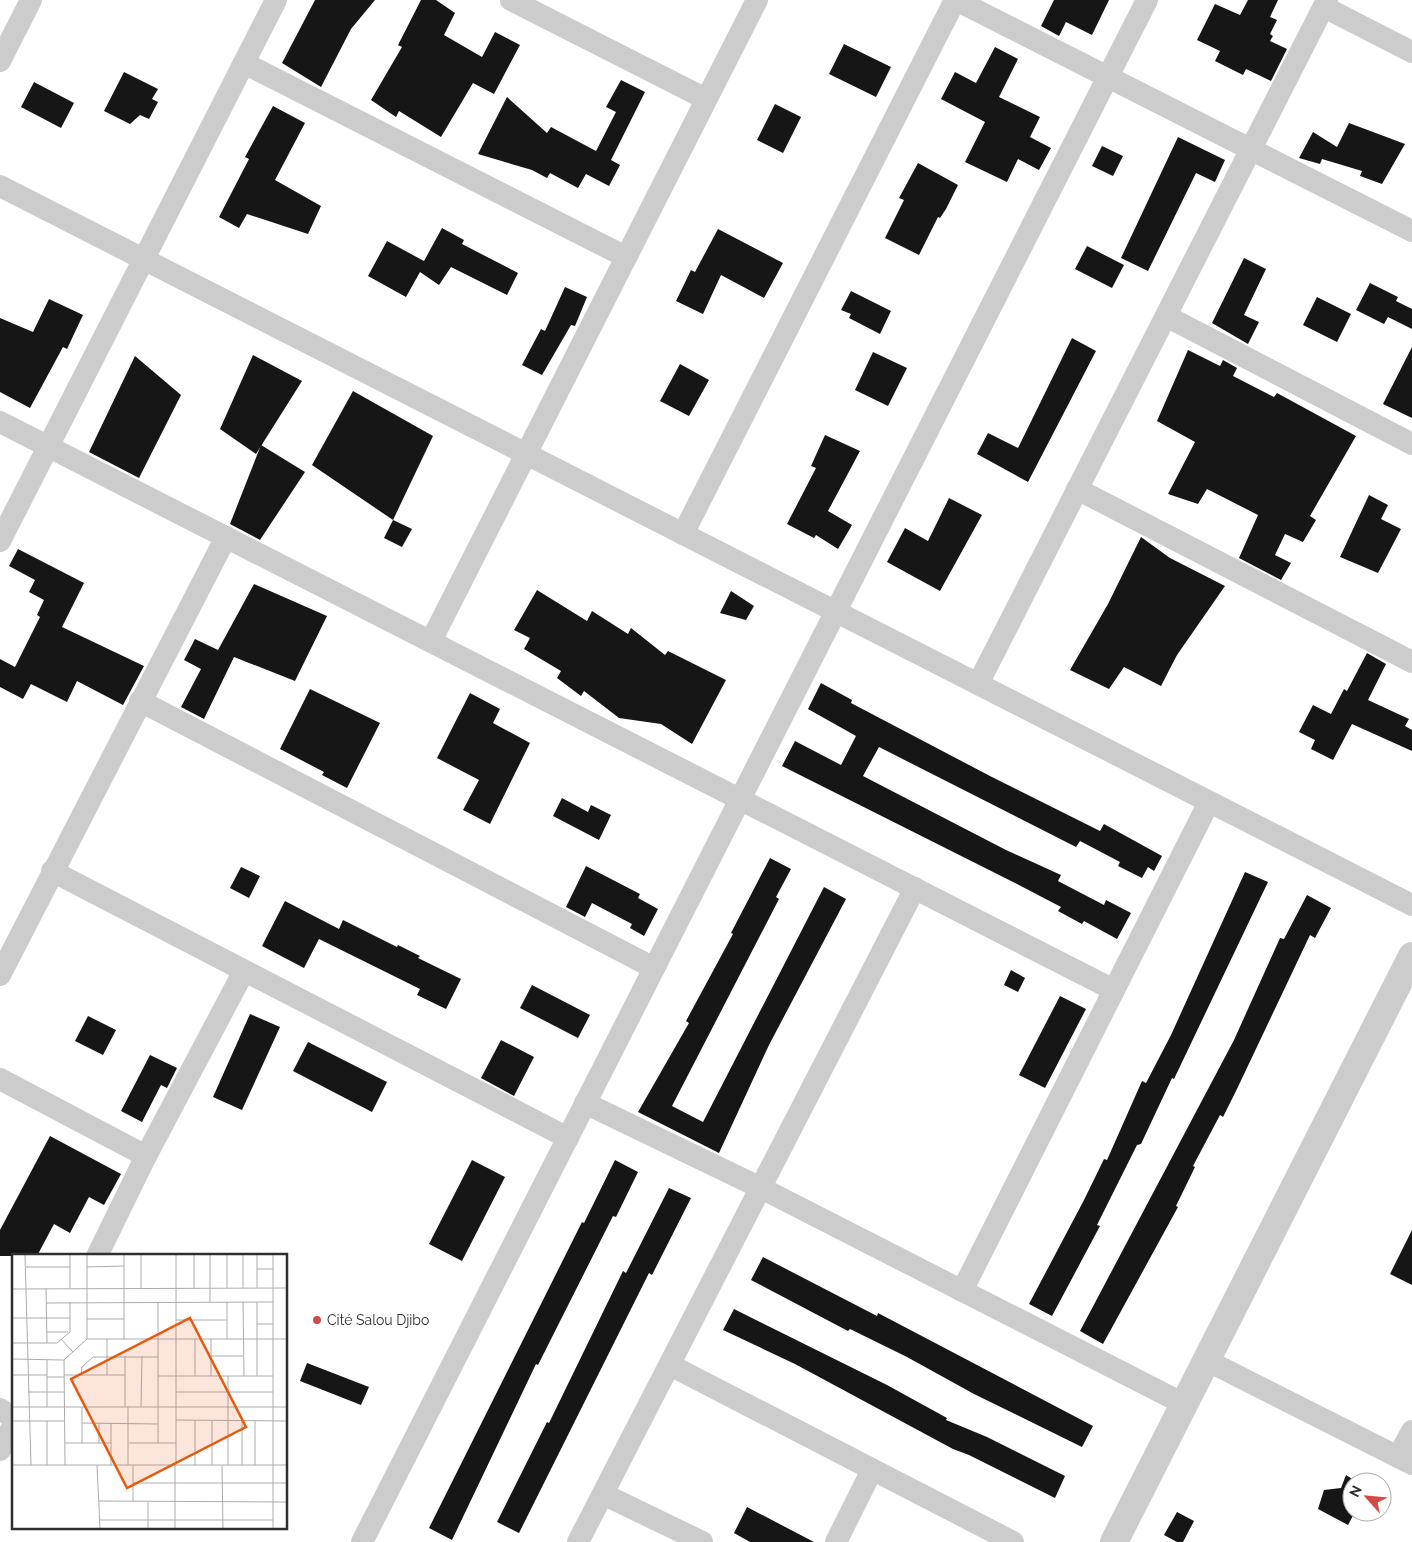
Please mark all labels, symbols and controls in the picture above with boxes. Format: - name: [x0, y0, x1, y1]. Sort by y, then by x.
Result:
- inset map: [12, 1254, 288, 1530]
- place label: Cité Salou Djibo: [327, 1312, 429, 1328]
- marker: Cité Salou Djibo: [311, 1314, 323, 1326]
- north arrow: [1342, 1472, 1392, 1522]
- text: N: [1346, 1483, 1365, 1499]

